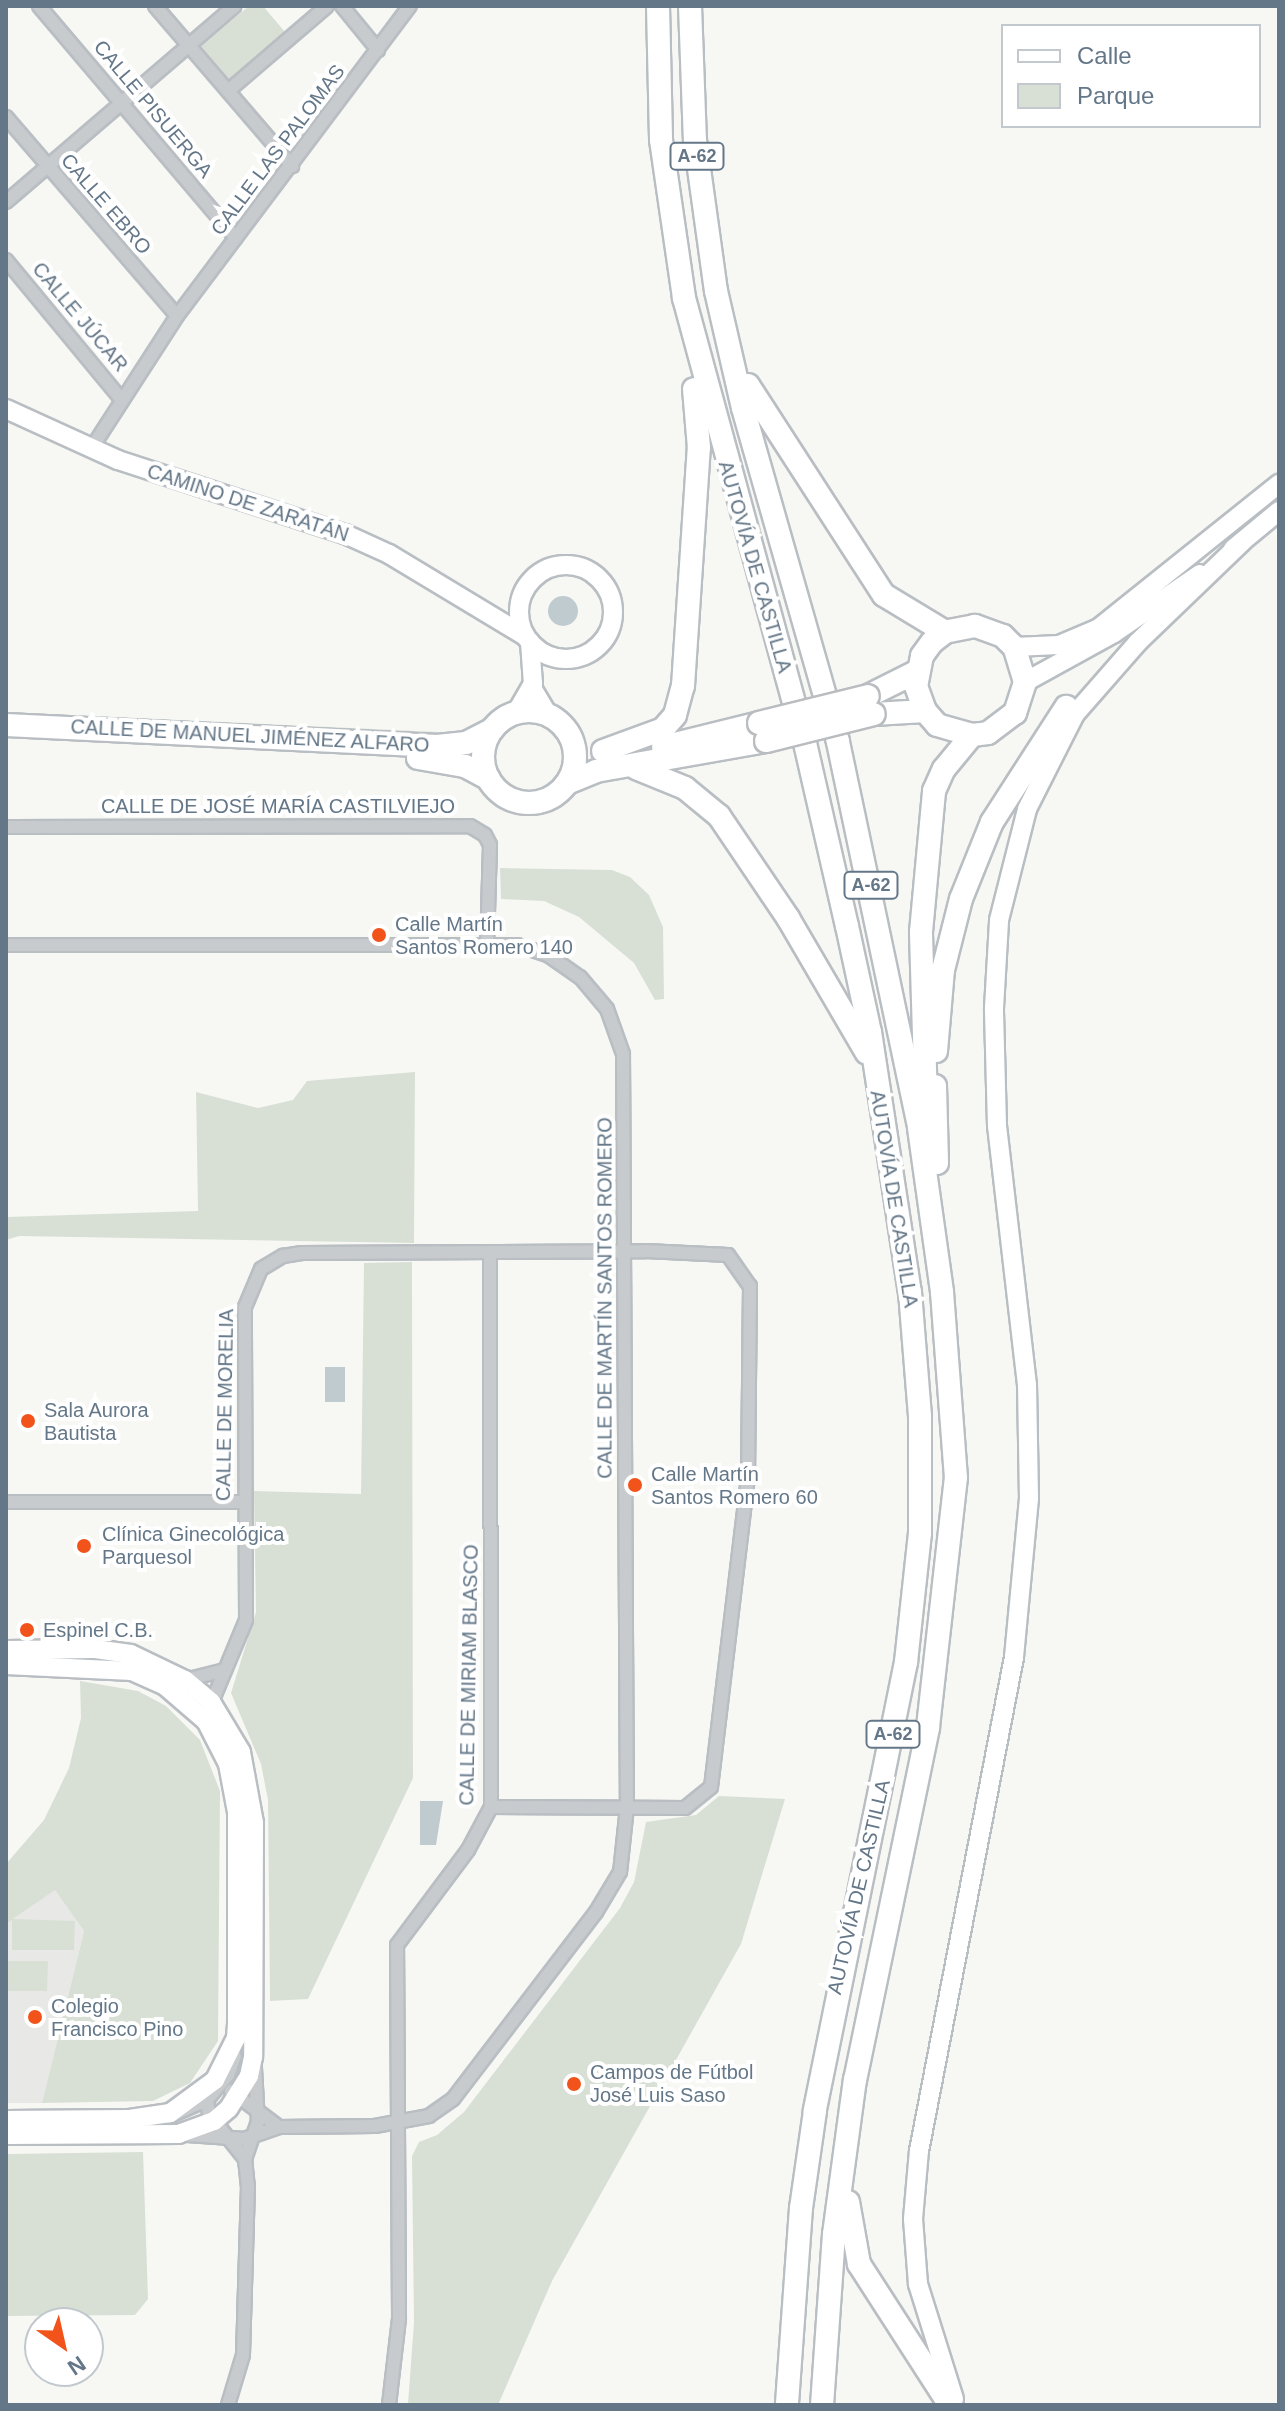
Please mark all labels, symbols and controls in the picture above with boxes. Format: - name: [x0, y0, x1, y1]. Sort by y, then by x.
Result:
- legend: [1001, 24, 1261, 128]
- street label: CALLE PISUERGA: [88, 35, 218, 183]
- text: Calle: [1077, 42, 1132, 69]
- street label: CALLE LAS PALOMAS: [206, 60, 350, 240]
- text: Parque: [1077, 82, 1154, 109]
- road number: A-62: [669, 142, 725, 170]
- street label: CALLE EBRO: [56, 149, 156, 259]
- street label: CALLE JÚCAR: [27, 257, 133, 377]
- street label: AUTOVÍA DE CASTILLA: [713, 458, 797, 676]
- street label: CAMINO DE ZARATÁN: [144, 459, 352, 547]
- street label: CALLE DE MANUEL JIMÉNEZ ALFARO: [69, 715, 431, 757]
- street label: CALLE DE JOSÉ MARÍA CASTILVIEJO: [100, 794, 456, 818]
- road number: A-62: [843, 871, 899, 899]
- place label: Calle Martín Santos Romero 140: [395, 912, 573, 959]
- marker: Calle Martín Santos Romero 140: [370, 926, 388, 944]
- street label: AUTOVÍA DE CASTILLA: [865, 1088, 923, 1310]
- street label: CALLE DE MARTÍN SANTOS ROMERO: [593, 1117, 617, 1479]
- street label: CALLE DE MORELIA: [211, 1309, 239, 1501]
- place label: Sala Aurora Bautista: [44, 1398, 150, 1445]
- marker: Sala Aurora Bautista: [19, 1412, 37, 1430]
- place label: Calle Martín Santos Romero 60: [651, 1462, 818, 1509]
- marker: Calle Martín Santos Romero 60: [626, 1476, 644, 1494]
- place label: Clínica Ginecológica Parquesol: [102, 1522, 284, 1569]
- marker: Clínica Ginecológica Parquesol: [73, 1535, 95, 1557]
- street label: CALLE DE MIRIAM BLASCO: [455, 1544, 483, 1806]
- place label: Espinel C.B.: [43, 1618, 153, 1642]
- marker: Espinel C.B.: [18, 1621, 36, 1639]
- road number: A-62: [865, 1720, 921, 1748]
- street label: AUTOVÍA DE CASTILLA: [822, 1777, 896, 1997]
- place label: Colegio Francisco Pino: [51, 1994, 183, 2041]
- marker: Colegio Francisco Pino: [26, 2008, 44, 2026]
- place label: Campos de Fútbol José Luis Saso: [590, 2060, 753, 2107]
- marker: Campos de Fútbol José Luis Saso: [565, 2075, 583, 2093]
- north arrow: [24, 2307, 104, 2387]
- text: N: [63, 2351, 90, 2380]

